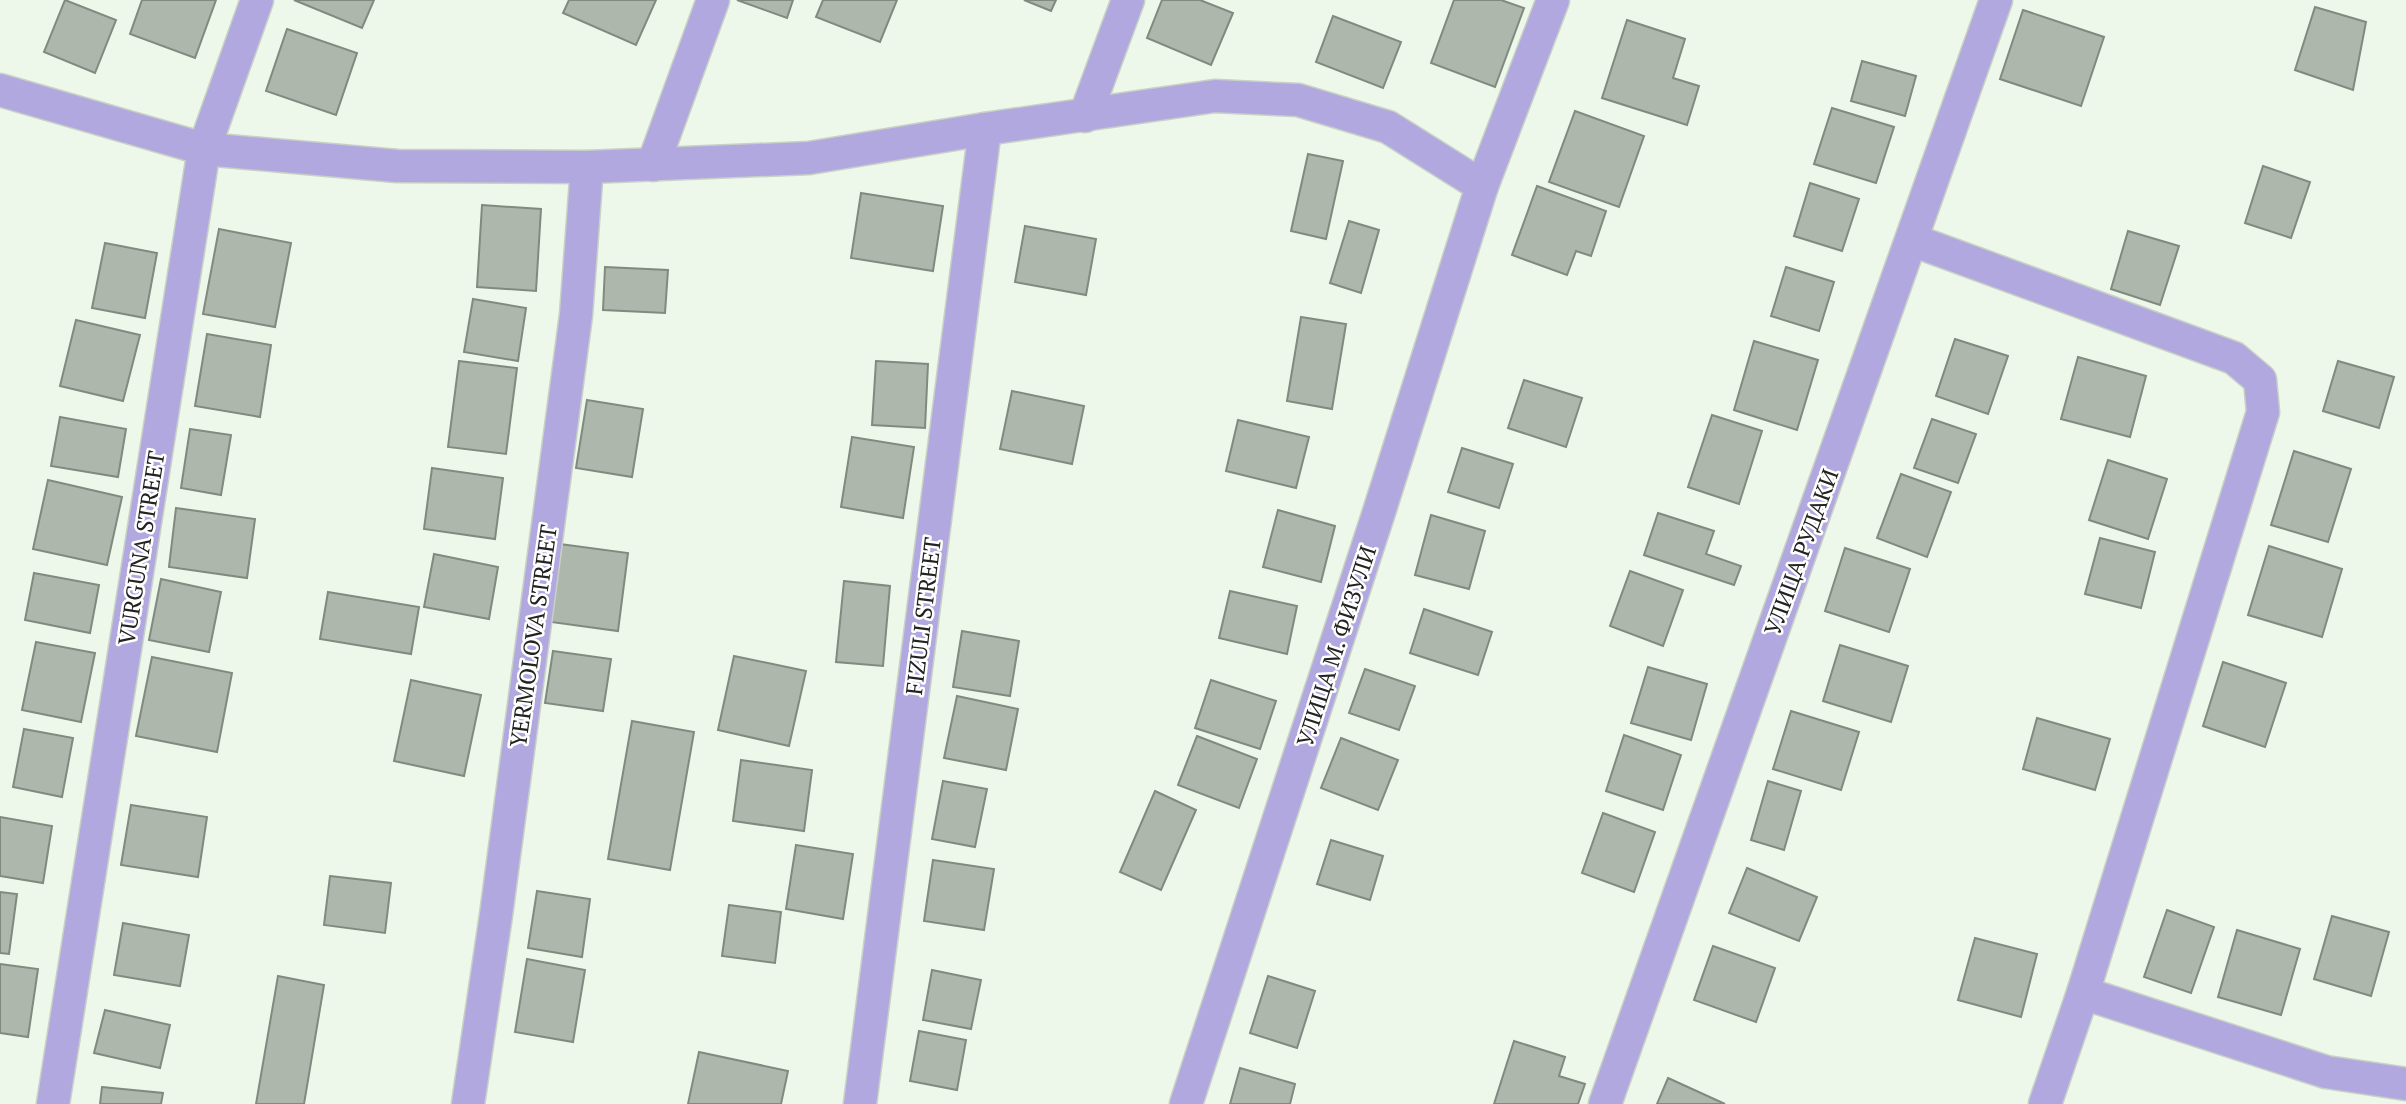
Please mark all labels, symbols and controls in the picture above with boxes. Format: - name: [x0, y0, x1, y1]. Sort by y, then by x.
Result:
- street label: VURGUNA STREET: [110, 449, 172, 647]
- street label: УЛИЦА РУДАКИ: [1757, 465, 1845, 639]
- street label: YERMOLOVA STREET: [502, 523, 564, 749]
- street label: FIZULI STREET: [898, 535, 948, 697]
- street label: УЛИЦА М. ФИЗУЛИ: [1289, 542, 1383, 750]

